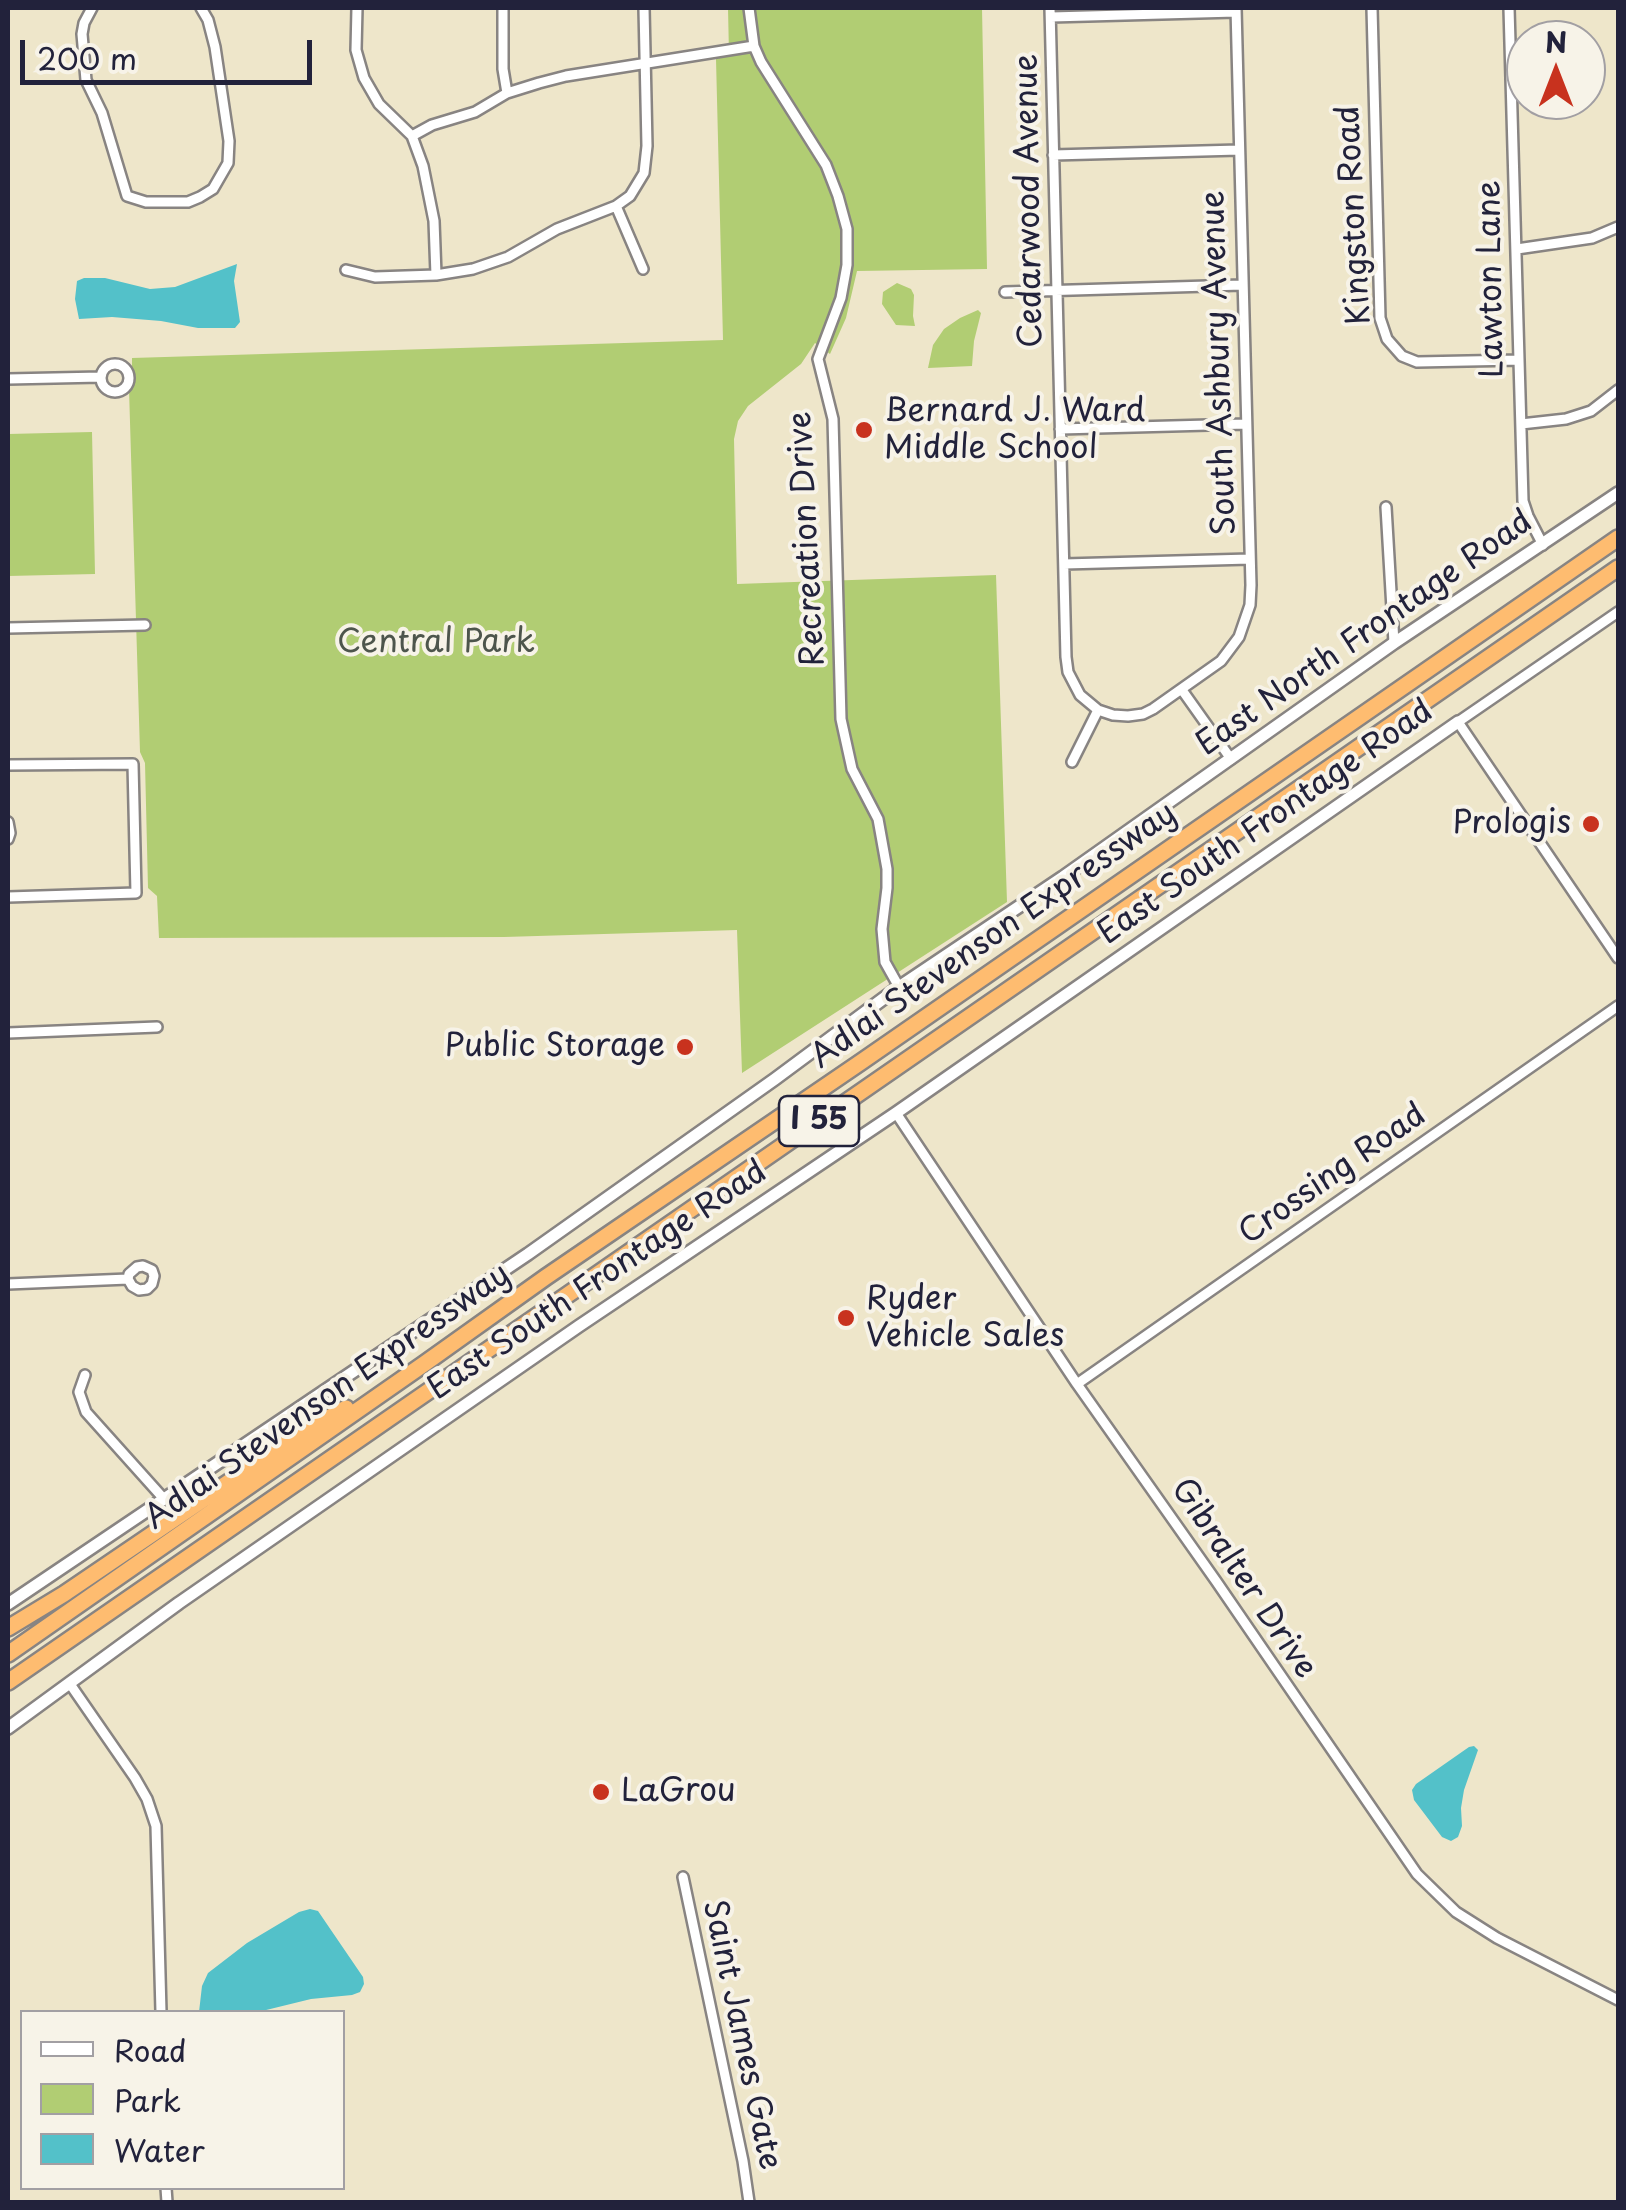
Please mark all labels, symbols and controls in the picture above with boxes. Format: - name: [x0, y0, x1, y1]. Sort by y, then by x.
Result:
- scale bar: [25, 20, 318, 82]
- north arrow: [1506, 20, 1606, 120]
- text: N: [1545, 20, 1567, 63]
- text: 200 m: [37, 35, 137, 80]
- street label: Cedarwood Avenue: [1008, 54, 1052, 348]
- street label: Kingston Road: [1330, 104, 1380, 326]
- street label: Lawton Lane: [1471, 180, 1513, 378]
- street label: South Ashbury Avenue: [1195, 190, 1245, 536]
- place label: Bernard J. Ward Middle School: [884, 393, 1145, 468]
- street label: Recreation Drive: [782, 411, 834, 667]
- marker: Bernard J. Ward Middle School: [853, 419, 875, 441]
- street label: East North Frontage Road: [1190, 503, 1540, 765]
- park label: Central Park: [337, 624, 535, 662]
- street label: East South Frontage Road: [1091, 693, 1441, 953]
- street label: Adlai Stevenson Expressway: [804, 795, 1184, 1077]
- place label: Prologis: [1453, 805, 1571, 843]
- marker: Prologis: [1580, 813, 1602, 835]
- place label: Public Storage: [445, 1028, 665, 1066]
- marker: Public Storage: [674, 1036, 696, 1058]
- road number: I 55: [779, 1096, 859, 1146]
- street label: Crossing Road: [1232, 1096, 1434, 1254]
- street label: East South Frontage Road: [421, 1153, 775, 1409]
- street label: Adlai Stevenson Expressway: [138, 1256, 518, 1538]
- place label: Ryder Vehicle Sales: [866, 1281, 1064, 1356]
- marker: Ryder Vehicle Sales: [835, 1307, 857, 1329]
- street label: Gibralter Drive: [1162, 1472, 1324, 1686]
- place label: LaGrou: [621, 1773, 736, 1811]
- marker: LaGrou: [590, 1781, 612, 1803]
- street label: Saint James Gate: [694, 1897, 788, 2173]
- legend: [20, 2010, 345, 2190]
- text: Road: [114, 2027, 187, 2072]
- text: Park: [114, 2077, 181, 2122]
- text: Water: [114, 2127, 205, 2172]

